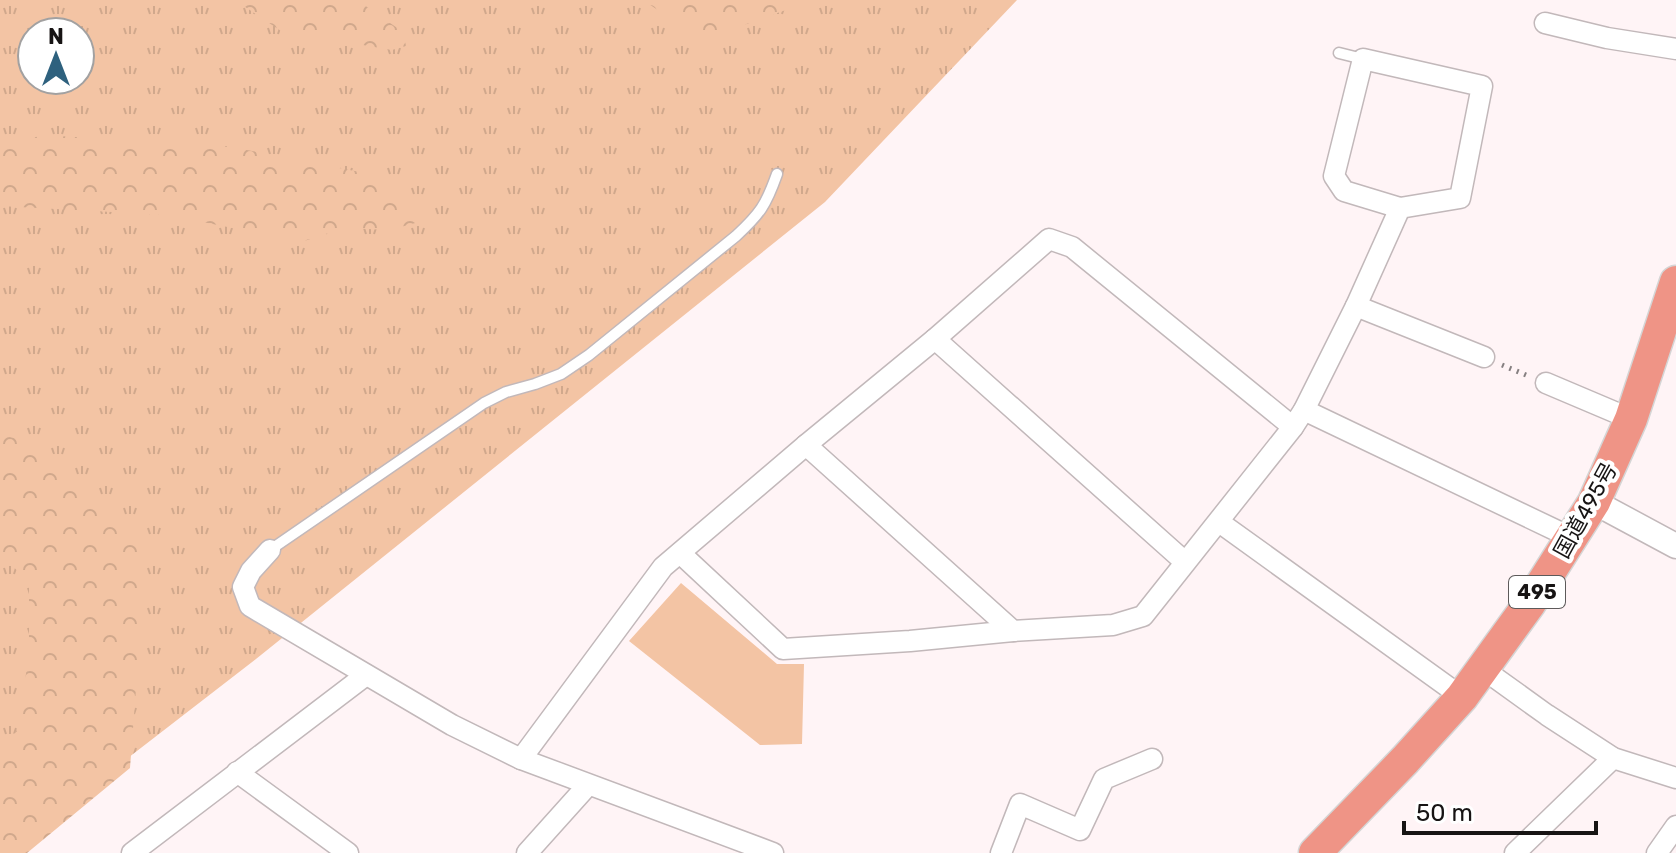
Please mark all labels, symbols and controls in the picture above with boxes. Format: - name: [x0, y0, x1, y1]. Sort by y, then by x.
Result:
- north arrow: [16, 16, 96, 96]
- text: N: [48, 23, 64, 50]
- street label: 国道495号: [1548, 458, 1623, 563]
- road number: 495: [1509, 576, 1565, 608]
- scale bar: [1404, 785, 1596, 835]
- text: 50 m: [1416, 799, 1473, 827]

